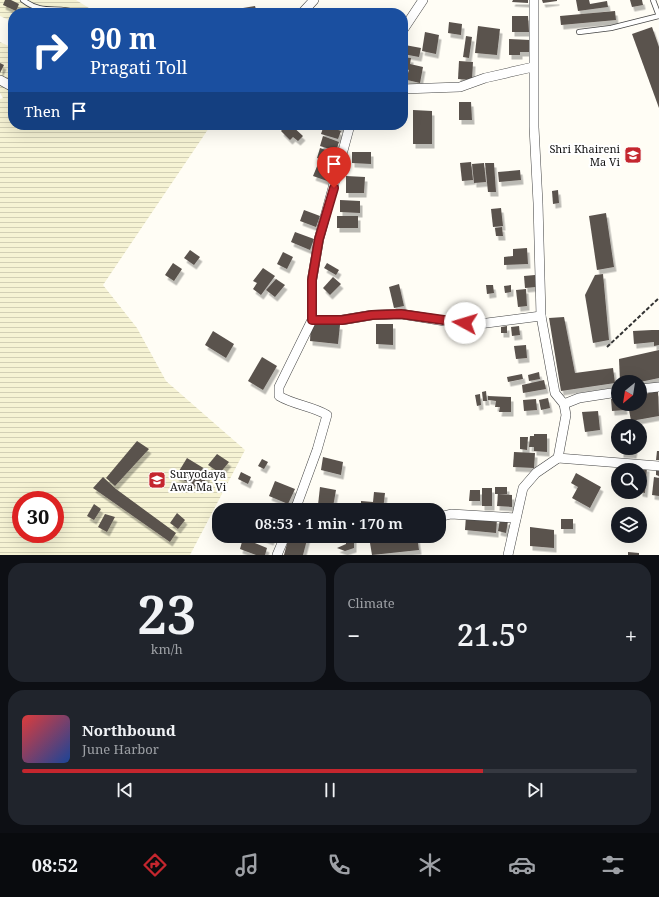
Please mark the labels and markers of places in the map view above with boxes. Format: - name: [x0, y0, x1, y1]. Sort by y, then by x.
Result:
- place label: Shri Khaireni Ma Vi: [549, 141, 620, 169]
- school or university icon: Shri Khaireni Ma Vi: [623, 145, 643, 165]
- pin: [317, 147, 351, 188]
- place label: Suryodaya Awa Ma Vi: [170, 466, 227, 494]
- school or university icon: Suryodaya Awa Ma Vi: [147, 470, 167, 490]

